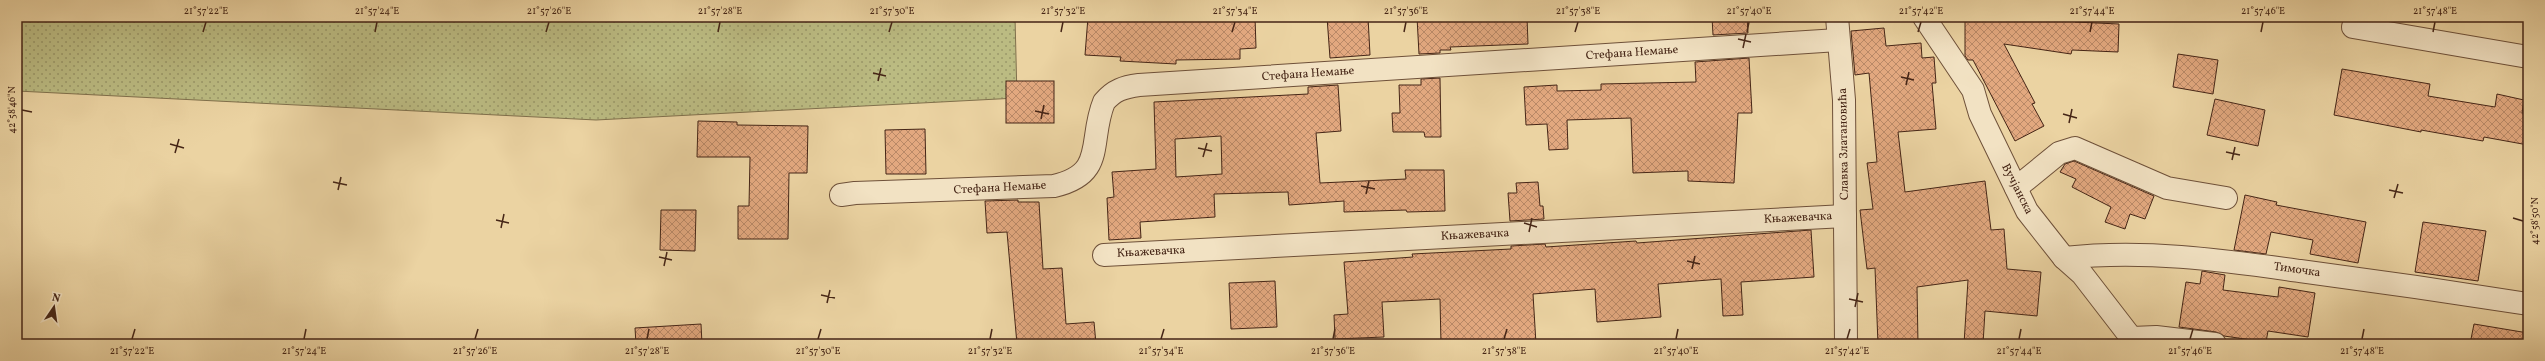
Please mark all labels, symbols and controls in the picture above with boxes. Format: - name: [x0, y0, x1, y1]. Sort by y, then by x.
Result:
- text: 21°57'22"E: [184, 4, 228, 18]
- text: 21°57'24"E: [355, 4, 399, 18]
- text: 21°57'26"E: [527, 4, 571, 18]
- text: 21°57'28"E: [698, 4, 742, 18]
- text: 21°57'30"E: [870, 4, 914, 18]
- text: 21°57'32"E: [1041, 4, 1085, 18]
- text: 21°57'34"E: [1213, 4, 1257, 18]
- text: 21°57'36"E: [1384, 4, 1428, 18]
- text: 21°57'38"E: [1556, 4, 1600, 18]
- text: 21°57'40"E: [1727, 4, 1771, 18]
- text: 21°57'42"E: [1899, 4, 1943, 18]
- text: 21°57'44"E: [2070, 4, 2114, 18]
- text: 21°57'46"E: [2241, 4, 2285, 18]
- text: 21°57'48"E: [2413, 4, 2457, 18]
- street label: Стефана Немање: [1585, 42, 1679, 64]
- street label: Стефана Немање: [1261, 63, 1355, 85]
- text: 42°58'46"N: [5, 86, 19, 134]
- street label: Славка Златановића: [1835, 88, 1853, 200]
- street label: Вучјанска: [1997, 161, 2037, 217]
- street label: Стефана Немање: [953, 178, 1047, 198]
- text: 42°58'50"N: [2528, 196, 2542, 245]
- street label: Књажевачка: [1763, 208, 1833, 228]
- street label: Књажевачка: [1440, 225, 1510, 245]
- street label: Књажевачка: [1116, 242, 1186, 262]
- street label: Тимочка: [2272, 259, 2322, 281]
- north arrow: [34, 287, 74, 327]
- text: N: [50, 291, 61, 307]
- text: 21°57'22"E: [110, 344, 154, 358]
- text: 21°57'24"E: [282, 344, 326, 358]
- text: 21°57'26"E: [453, 344, 497, 358]
- text: 21°57'28"E: [625, 344, 669, 358]
- text: 21°57'30"E: [796, 344, 840, 358]
- text: 21°57'32"E: [968, 344, 1012, 358]
- text: 21°57'34"E: [1139, 344, 1183, 358]
- text: 21°57'36"E: [1311, 344, 1355, 358]
- text: 21°57'38"E: [1482, 344, 1526, 358]
- text: 21°57'40"E: [1654, 344, 1698, 358]
- text: 21°57'42"E: [1825, 344, 1869, 358]
- text: 21°57'44"E: [1997, 344, 2041, 358]
- text: 21°57'46"E: [2168, 344, 2212, 358]
- text: 21°57'48"E: [2340, 344, 2384, 358]

